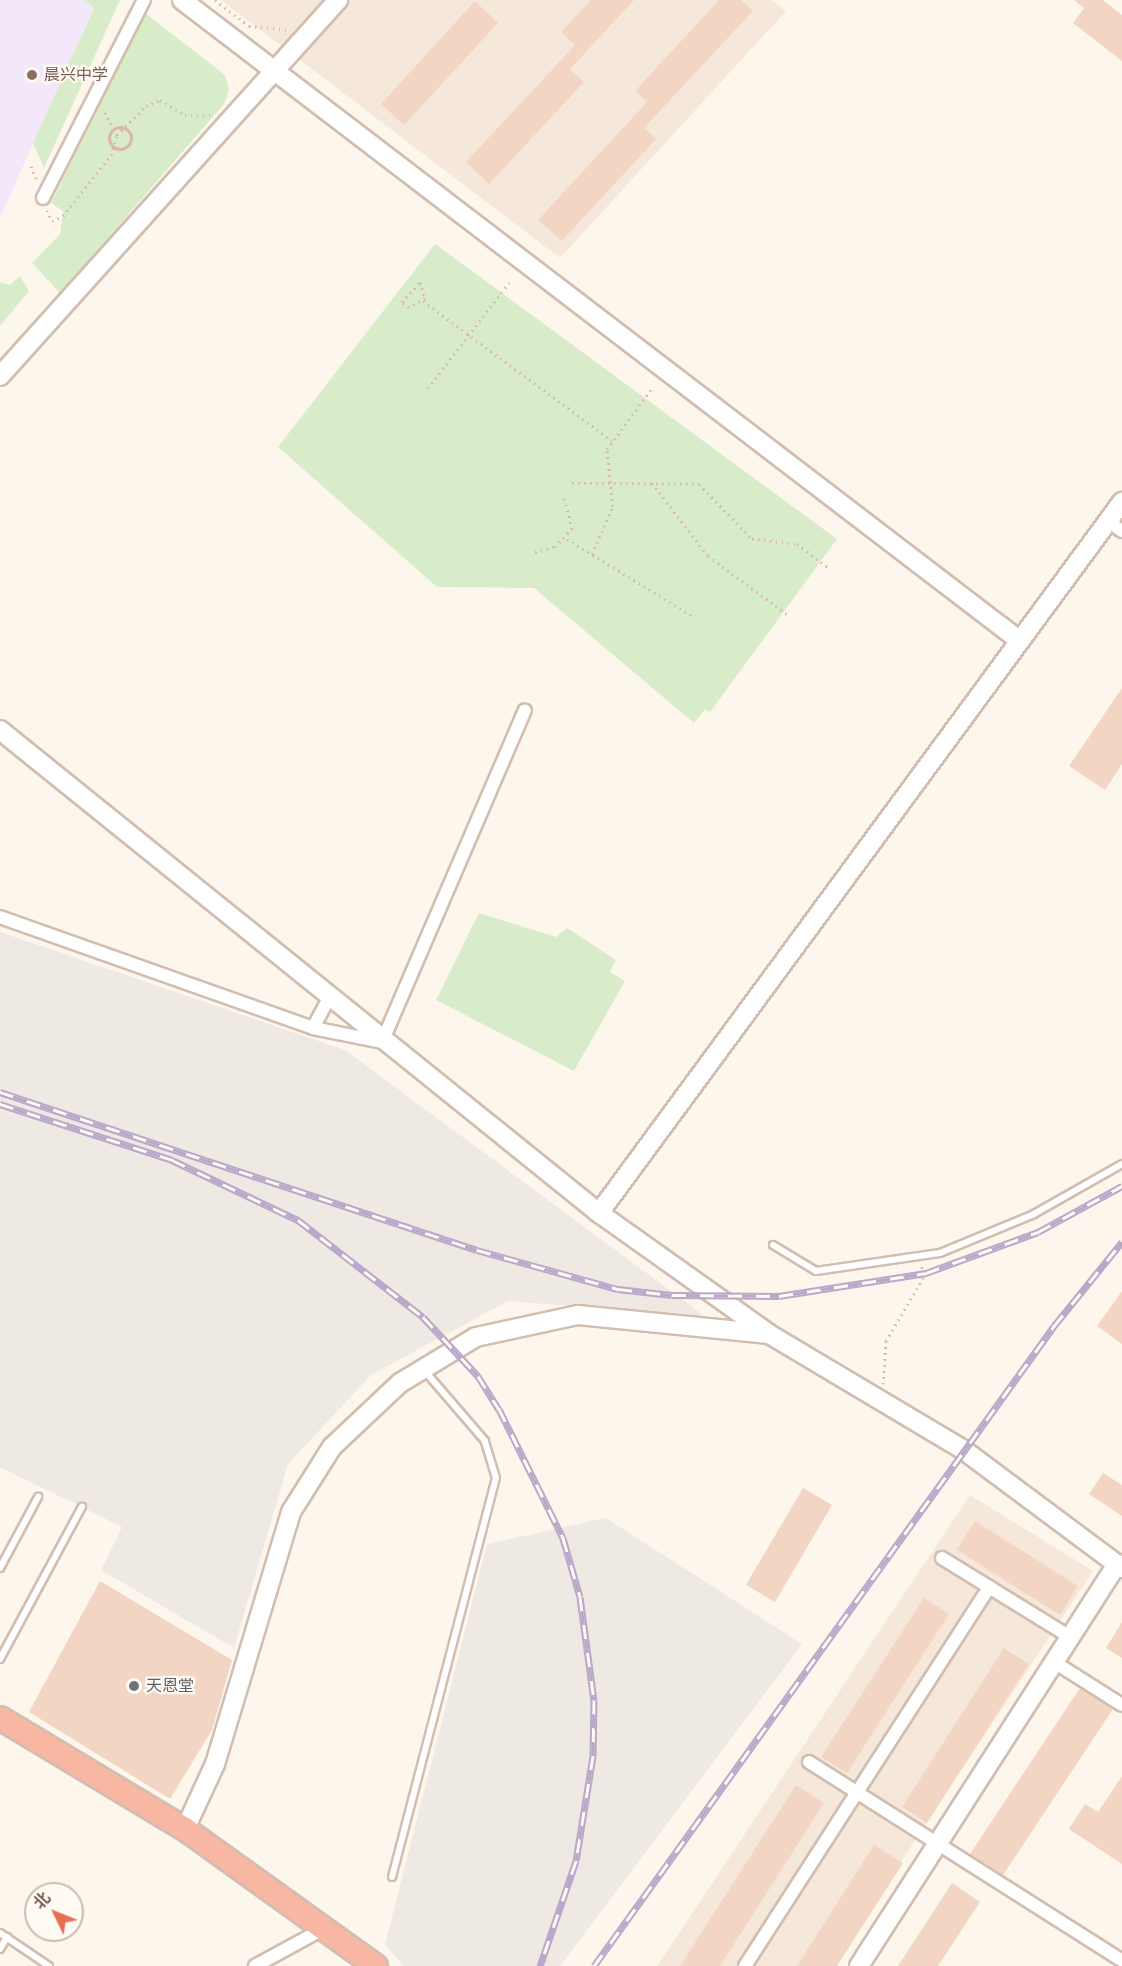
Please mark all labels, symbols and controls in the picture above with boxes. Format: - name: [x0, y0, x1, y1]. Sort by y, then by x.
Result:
- place label: 晨兴中学: [44, 65, 108, 85]
- marker: 晨兴中学: [25, 68, 39, 82]
- place label: 天恩堂: [146, 1676, 194, 1696]
- marker: 天恩堂: [127, 1679, 141, 1693]
- north arrow: [24, 1882, 84, 1942]
- text: 北: [30, 1888, 54, 1913]

